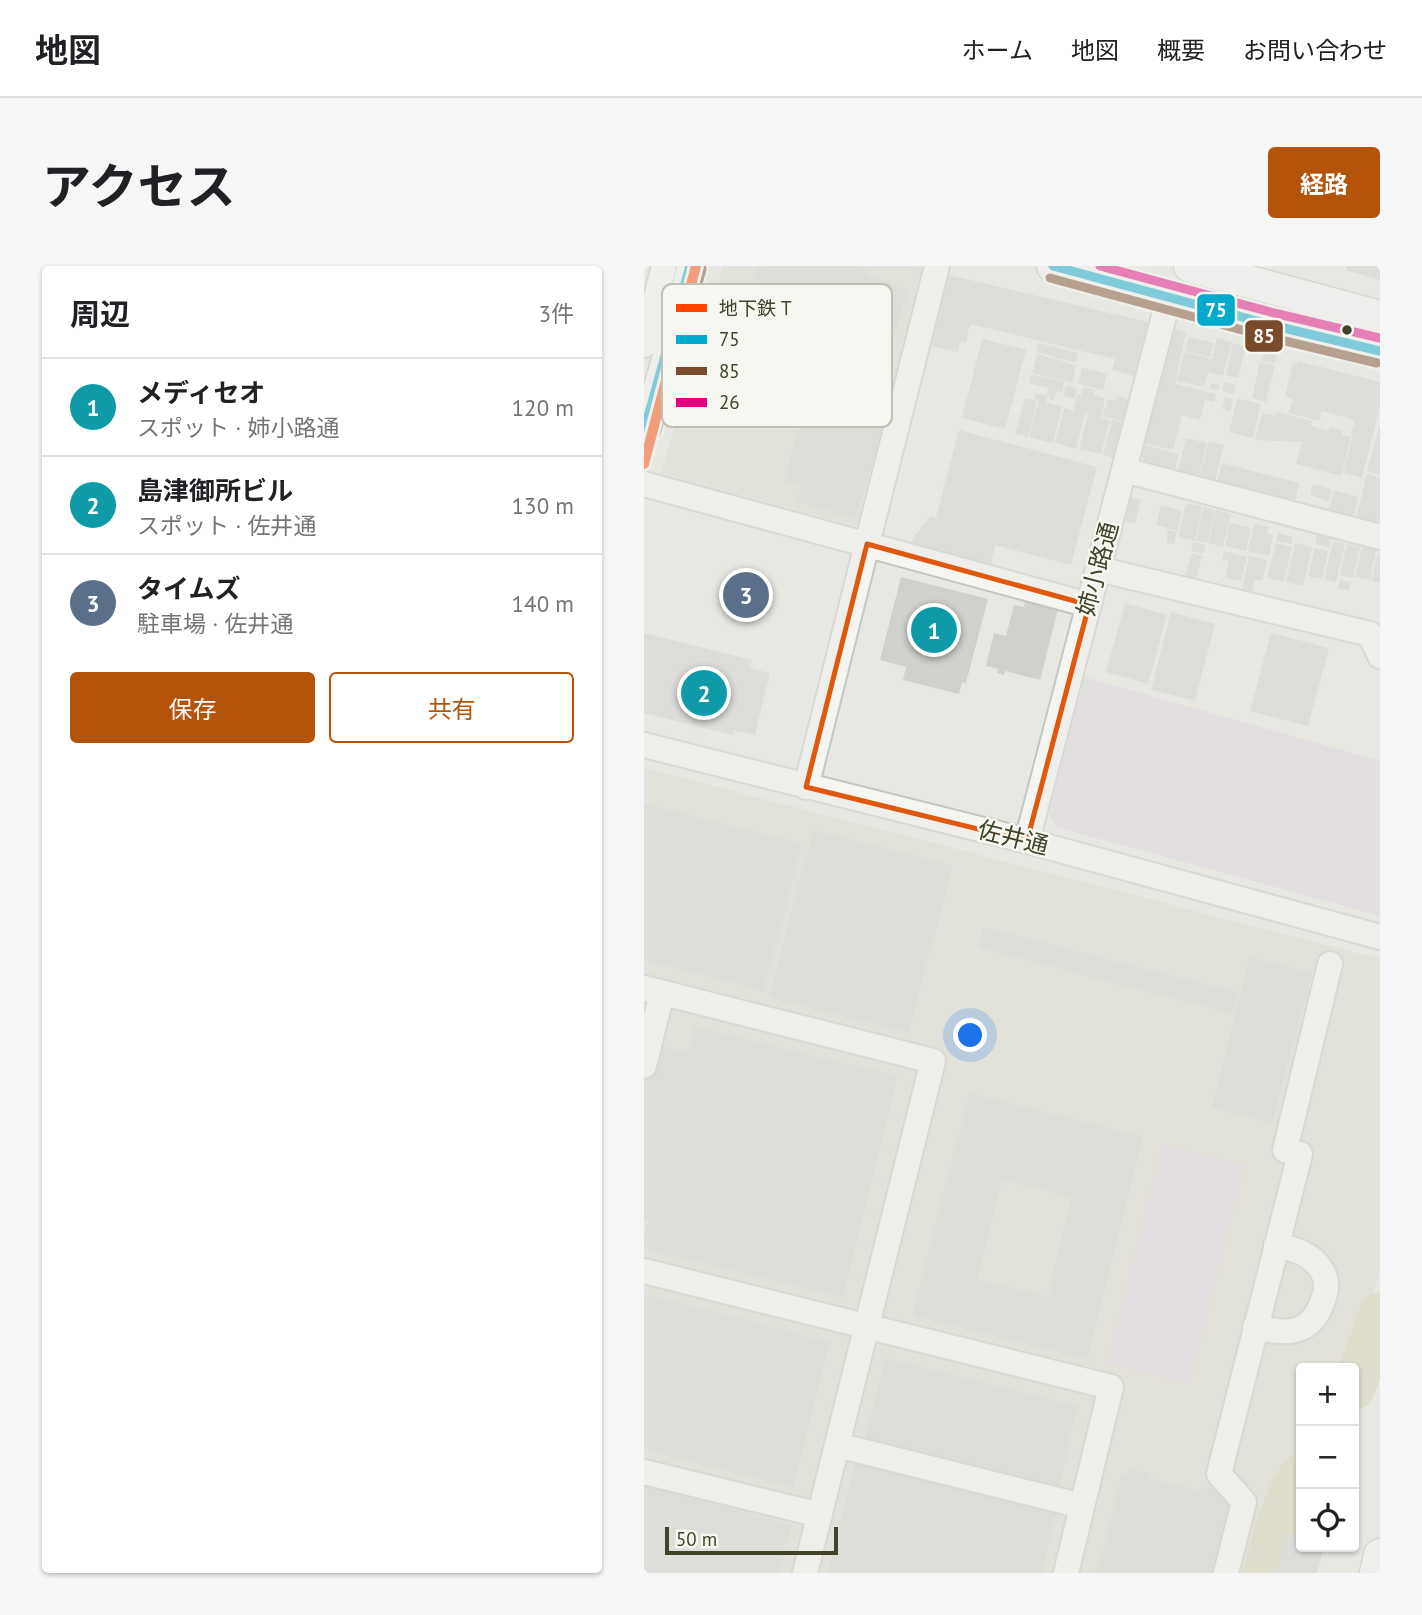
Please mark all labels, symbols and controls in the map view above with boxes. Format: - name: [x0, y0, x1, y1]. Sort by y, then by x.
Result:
- text: 地図: [35, 28, 101, 71]
- text: ホーム: [962, 35, 1033, 66]
- text: 地図: [1071, 35, 1119, 66]
- text: 概要: [1157, 35, 1205, 66]
- text: お問い合わせ: [1243, 35, 1387, 66]
- button: 経路: [1268, 147, 1380, 218]
- text: アクセス: [42, 154, 236, 218]
- legend: [662, 284, 892, 427]
- line badge: 75: [1196, 293, 1236, 327]
- text: 周辺: [70, 294, 130, 333]
- text: 地下鉄 T: [719, 296, 792, 320]
- text: 75: [1205, 298, 1227, 322]
- text: 3件: [538, 299, 574, 328]
- line badge: 85: [1244, 319, 1284, 353]
- unlabelled marker: [1340, 323, 1354, 337]
- text: 85: [1253, 324, 1275, 348]
- text: 75: [719, 327, 740, 351]
- text: 85: [719, 359, 740, 383]
- text: メディセオ: [137, 376, 265, 409]
- text: 26: [719, 390, 740, 414]
- text: 1: [86, 393, 100, 422]
- text: 120 m: [512, 393, 574, 422]
- text: スポット · 姉小路通: [137, 413, 339, 442]
- text: 島津御所ビル: [137, 474, 293, 507]
- text: 2: [86, 491, 100, 520]
- text: 130 m: [512, 491, 574, 520]
- text: スポット · 佐井通: [137, 511, 316, 540]
- street label: 姉小路通: [1070, 518, 1125, 619]
- pin: 3: [723, 569, 769, 621]
- text: タイムズ: [137, 572, 240, 605]
- text: 3: [86, 589, 100, 618]
- text: 140 m: [512, 589, 574, 618]
- pin: 1: [911, 604, 957, 656]
- text: 駐車場 · 佐井通: [137, 609, 293, 638]
- pin: 2: [681, 667, 727, 719]
- button: 保存: [70, 672, 315, 743]
- button: 共有: [329, 672, 574, 743]
- street label: 佐井通: [974, 814, 1052, 861]
- your location: [953, 1018, 987, 1052]
- map controls: [1296, 1363, 1359, 1552]
- button: +: [1296, 1363, 1359, 1426]
- button: −: [1296, 1426, 1359, 1489]
- button: locate: [1296, 1489, 1359, 1552]
- scale bar: [665, 1524, 838, 1556]
- text: 50 m: [676, 1527, 717, 1551]

